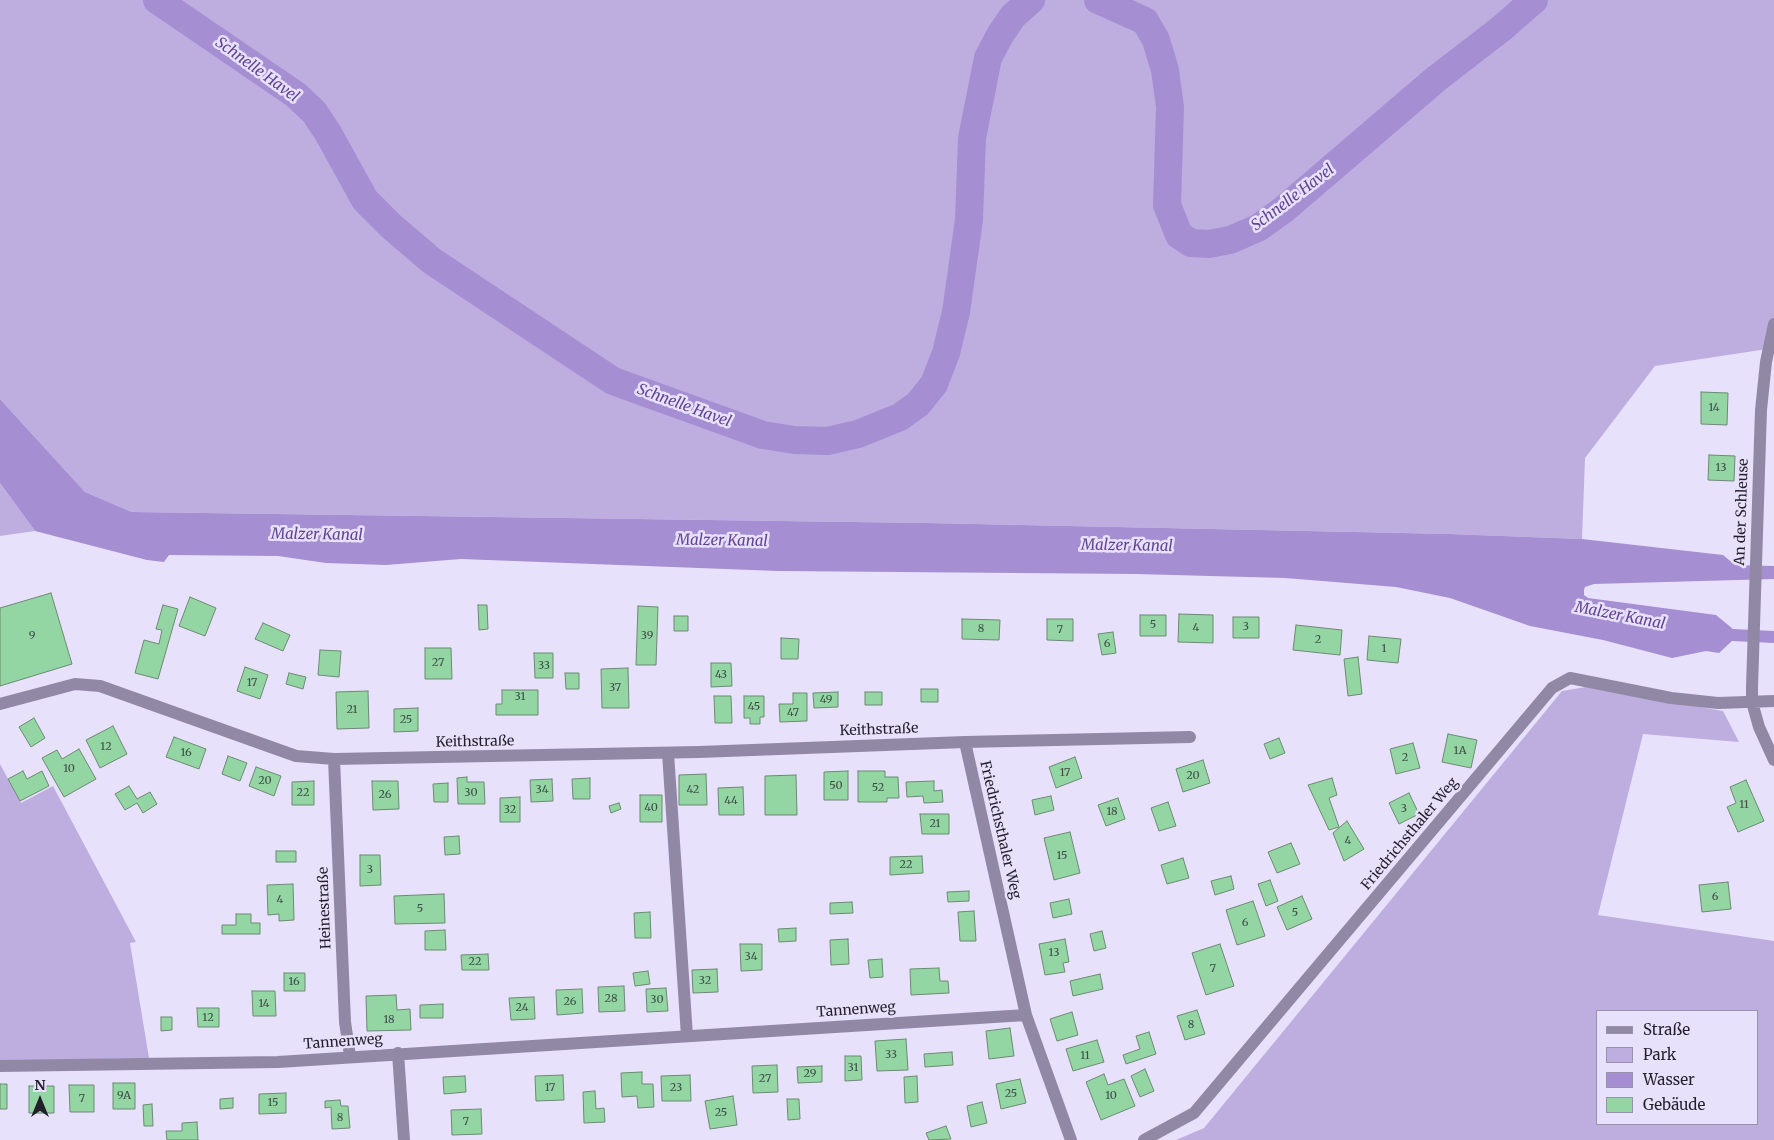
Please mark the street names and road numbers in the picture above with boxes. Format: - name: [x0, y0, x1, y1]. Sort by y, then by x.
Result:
- street label: An der Schleuse: [1732, 458, 1752, 566]
- street label: Keithstraße: [839, 720, 919, 740]
- street label: Keithstraße: [436, 733, 514, 751]
- street label: Friedrichsthaler Weg: [976, 759, 1024, 901]
- street label: Friedrichsthaler Weg: [1358, 774, 1462, 894]
- street label: Heinestraße: [315, 867, 335, 949]
- street label: Tannenweg: [816, 999, 896, 1021]
- street label: Tannenweg: [303, 1031, 383, 1053]

